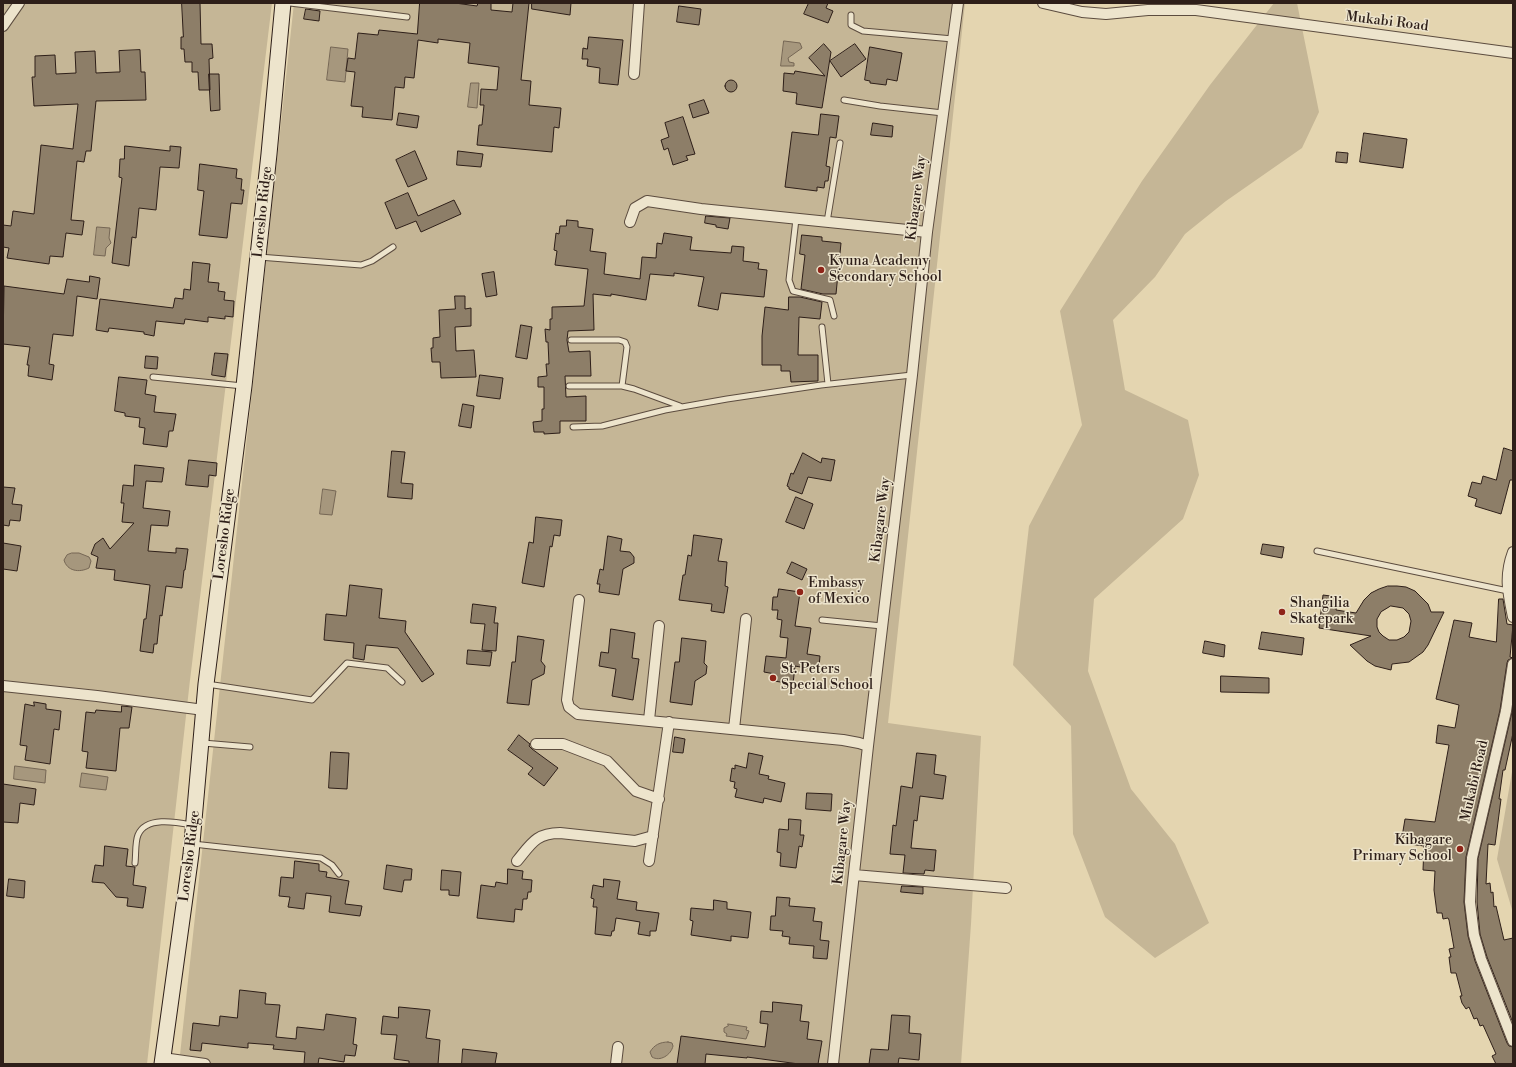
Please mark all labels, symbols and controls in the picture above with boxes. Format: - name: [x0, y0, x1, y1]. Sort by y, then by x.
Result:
- street label: Mukabi Road: [1345, 9, 1429, 35]
- street label: Kibagare Way: [903, 154, 931, 242]
- street label: Loresho Ridge: [250, 165, 276, 259]
- place label: Kyuna Academy Secondary School: [829, 254, 942, 286]
- marker: Kyuna Academy Secondary School: [816, 265, 826, 275]
- street label: Kibagare Way: [867, 476, 895, 564]
- street label: Loresho Ridge: [211, 487, 239, 581]
- place label: Embassy of Mexico: [808, 576, 870, 608]
- marker: Embassy of Mexico: [795, 587, 805, 597]
- place label: Shangilia Skatepark: [1290, 596, 1353, 628]
- marker: Shangilia Skatepark: [1277, 607, 1287, 617]
- place label: St. Peters Special School: [781, 662, 873, 694]
- marker: St. Peters Special School: [768, 673, 778, 683]
- street label: Mukabi Road: [1457, 739, 1493, 823]
- street label: Kibagare Way: [830, 799, 856, 885]
- street label: Loresho Ridge: [176, 809, 204, 903]
- place label: Kibagare Primary School: [1353, 833, 1452, 866]
- marker: Kibagare Primary School: [1455, 844, 1465, 854]

